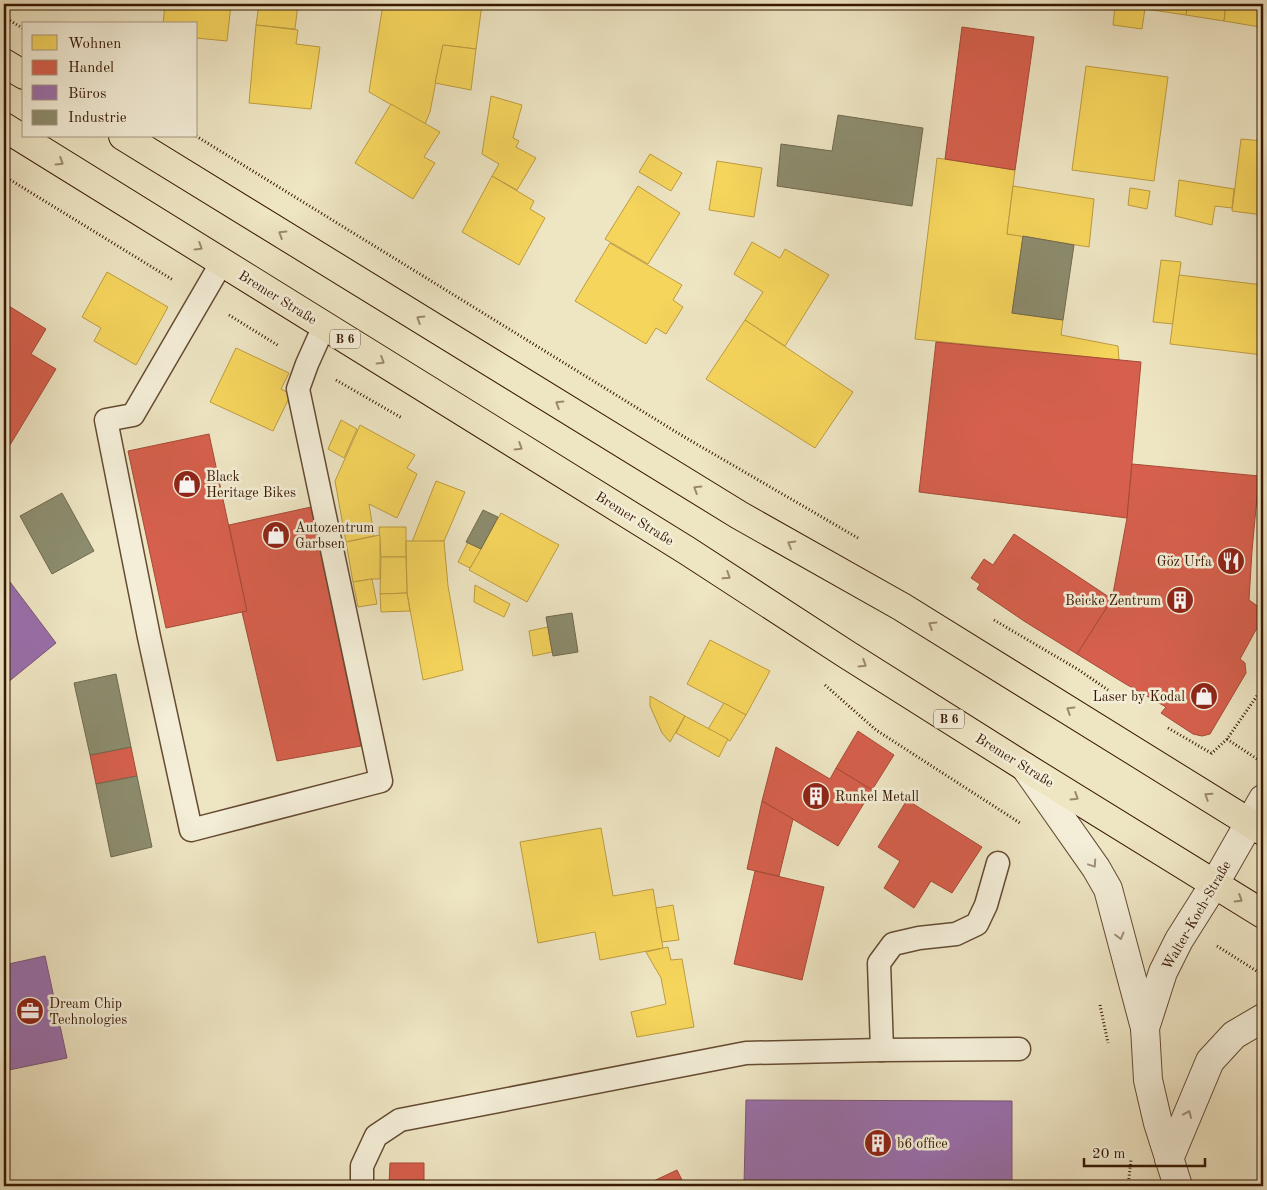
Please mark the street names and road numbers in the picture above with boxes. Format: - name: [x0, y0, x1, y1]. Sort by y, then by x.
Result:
- street label: Bremer Straße: [236, 268, 319, 327]
- road number: B 6: [330, 329, 360, 348]
- street label: Bremer Straße: [593, 489, 676, 548]
- road number: B 6: [934, 710, 964, 729]
- street label: Bremer Straße: [973, 731, 1056, 790]
- street label: Walter-Koch-Straße: [1160, 859, 1234, 972]

